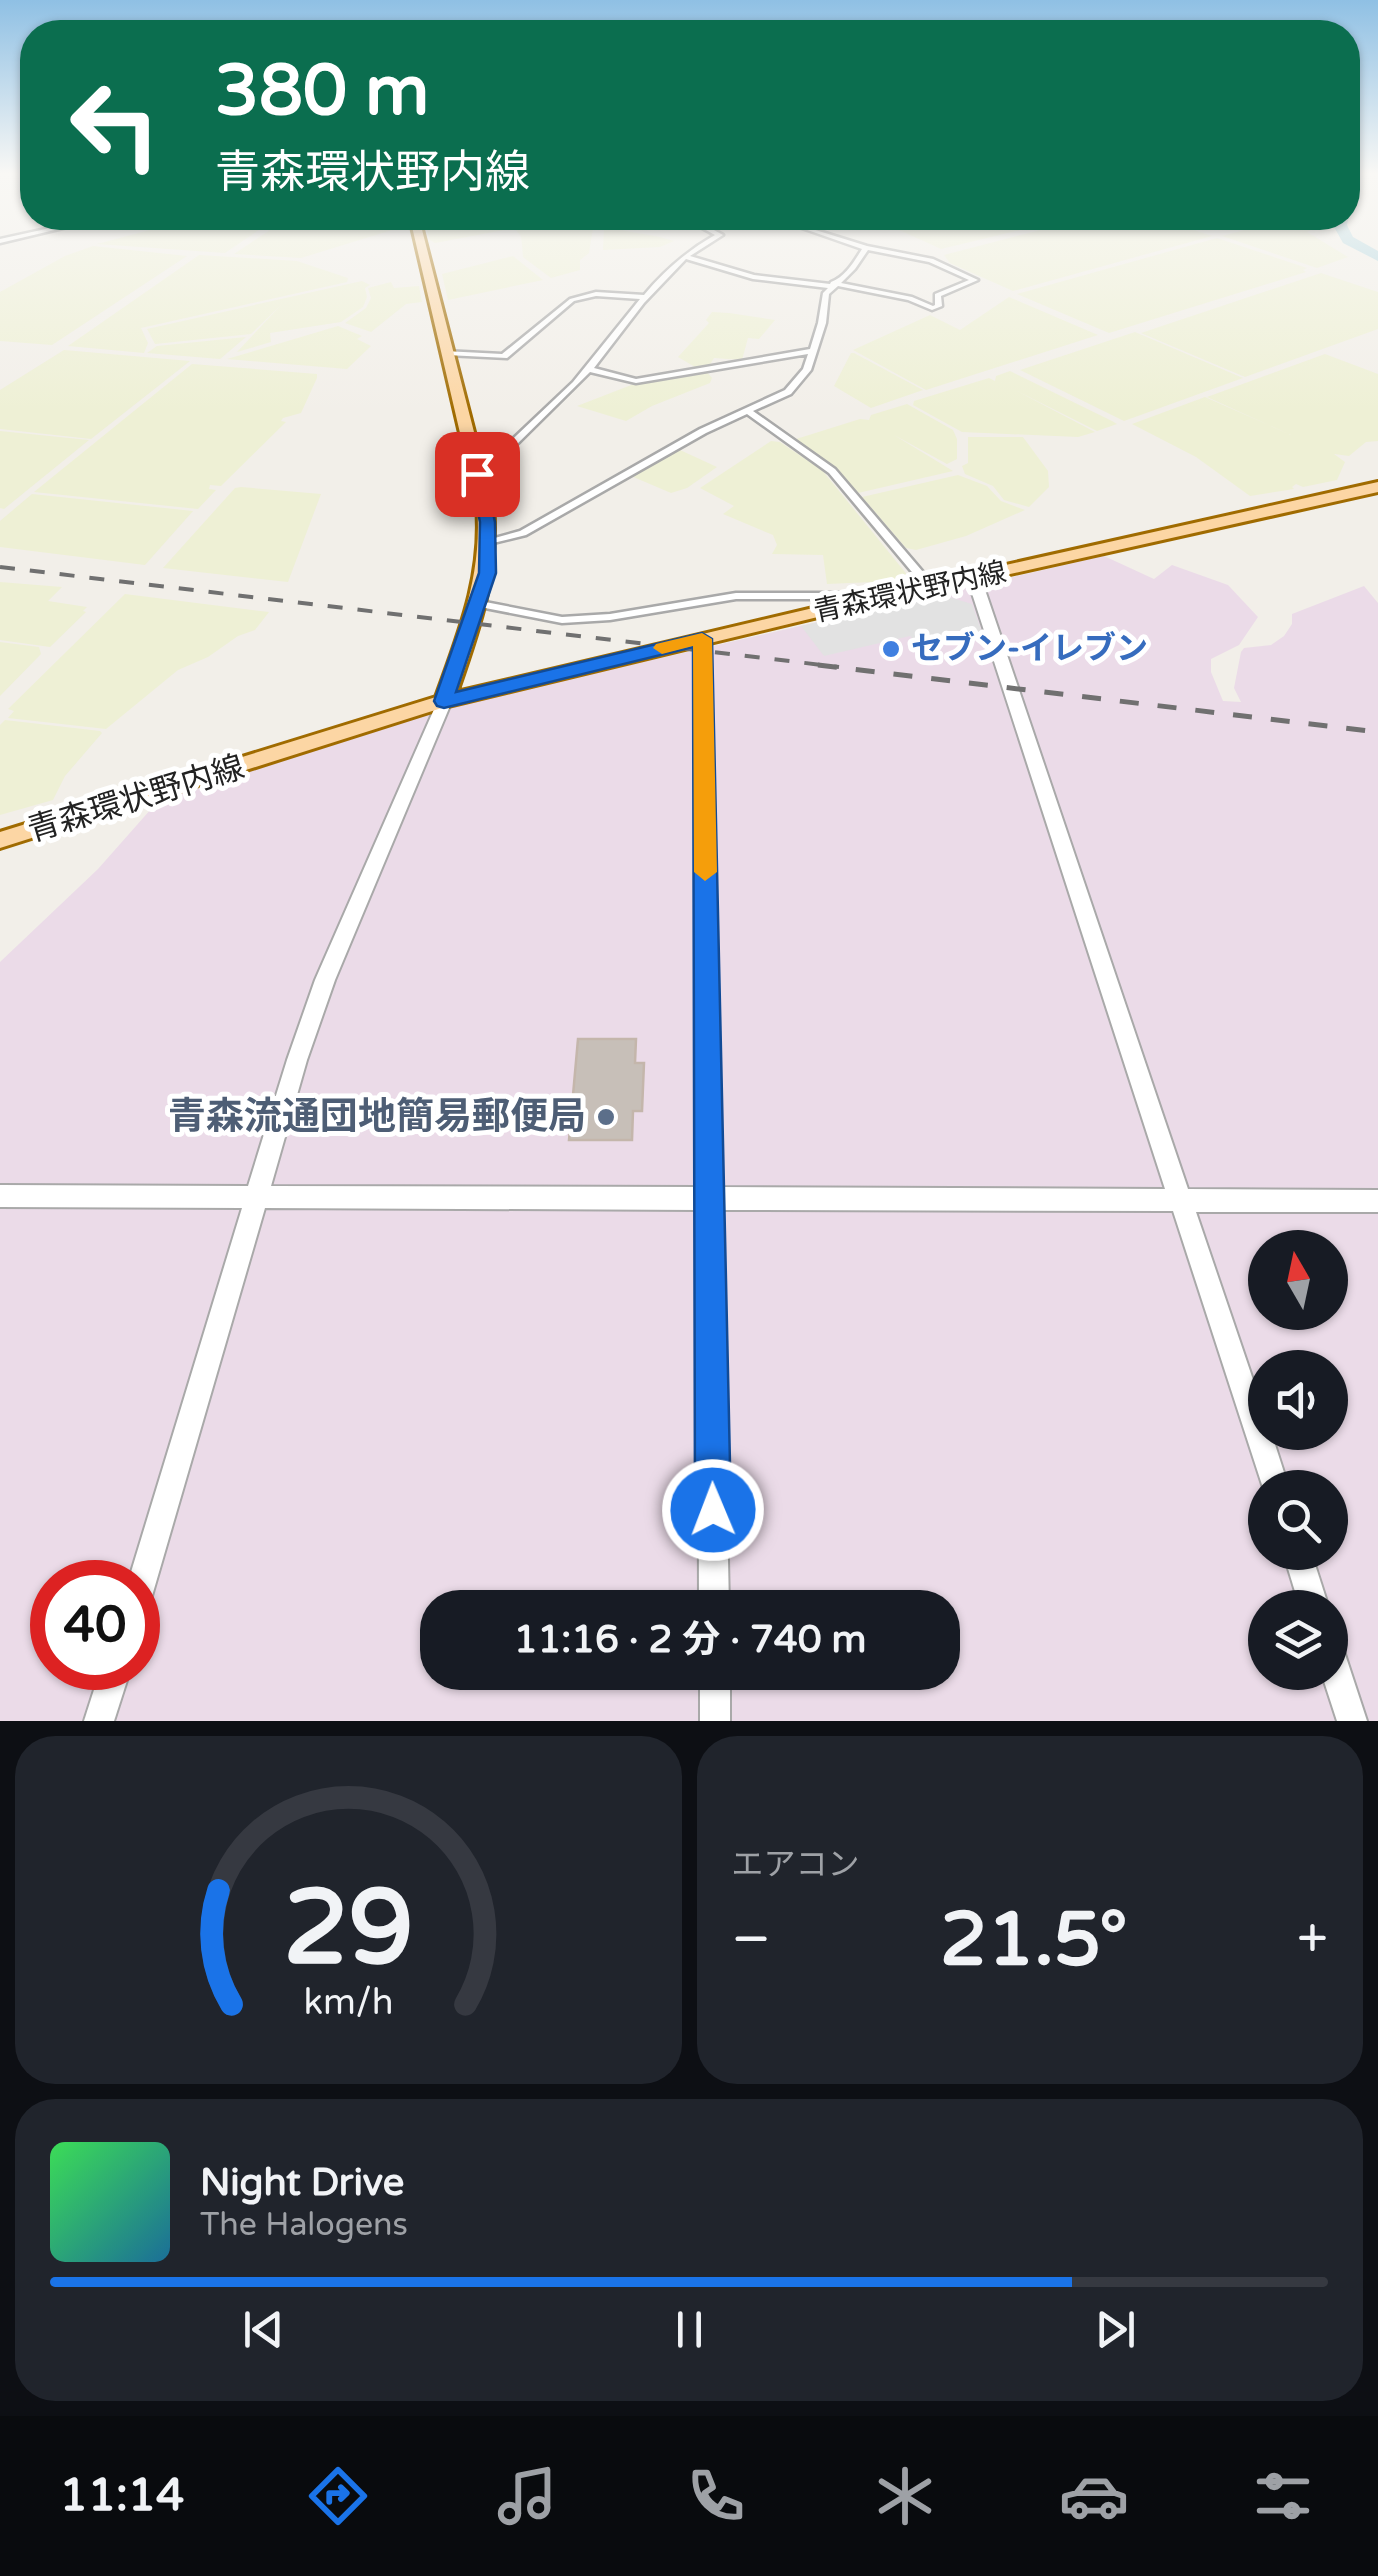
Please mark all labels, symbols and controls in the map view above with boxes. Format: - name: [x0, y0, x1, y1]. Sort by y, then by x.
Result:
- text: 380 m: [215, 50, 429, 134]
- icon: left: [50, 60, 180, 190]
- text: 青森環状野内線: [215, 146, 530, 200]
- pin: [435, 432, 520, 517]
- icon: arrive: [450, 447, 505, 502]
- street label: 青森環状野内線: [811, 555, 1009, 629]
- place label: セブン-イレブン: [911, 630, 1148, 668]
- marker: セブン-イレブン: [880, 638, 902, 660]
- street label: 青森環状野内線: [23, 748, 249, 850]
- place label: 青森流通団地簡易郵便局: [168, 1094, 586, 1140]
- marker: 青森流通団地簡易郵便局: [595, 1106, 617, 1128]
- north arrow: [1248, 1230, 1348, 1330]
- map controls: [1248, 1230, 1348, 1690]
- button: sound: [1248, 1350, 1348, 1450]
- position arrow: [661, 1458, 765, 1562]
- button: search: [1248, 1470, 1348, 1570]
- speed limit sign: 40: [30, 1560, 160, 1690]
- button: layers: [1248, 1590, 1348, 1690]
- text: 11:16 · 2 分 · 740 m: [514, 1617, 866, 1663]
- text: エアコン: [732, 1846, 860, 1884]
- text: 29: [283, 1867, 414, 1992]
- text: 21.5°: [940, 1895, 1128, 1985]
- text: −: [732, 1907, 771, 1973]
- text: +: [1297, 1907, 1328, 1973]
- text: km/h: [303, 1981, 393, 2024]
- text: Night Drive: [200, 2160, 404, 2206]
- text: The Halogens: [200, 2206, 408, 2244]
- icon: previous: [236, 2302, 291, 2357]
- icon: pause: [662, 2302, 717, 2357]
- icon: next: [1088, 2302, 1143, 2357]
- icon: directions: [303, 2461, 373, 2531]
- icon: music: [492, 2461, 562, 2531]
- icon: phone: [681, 2461, 751, 2531]
- icon: climate: [870, 2461, 940, 2531]
- icon: car: [1059, 2461, 1129, 2531]
- icon: filters: [1248, 2461, 1318, 2531]
- text: 11:14: [60, 2469, 184, 2523]

